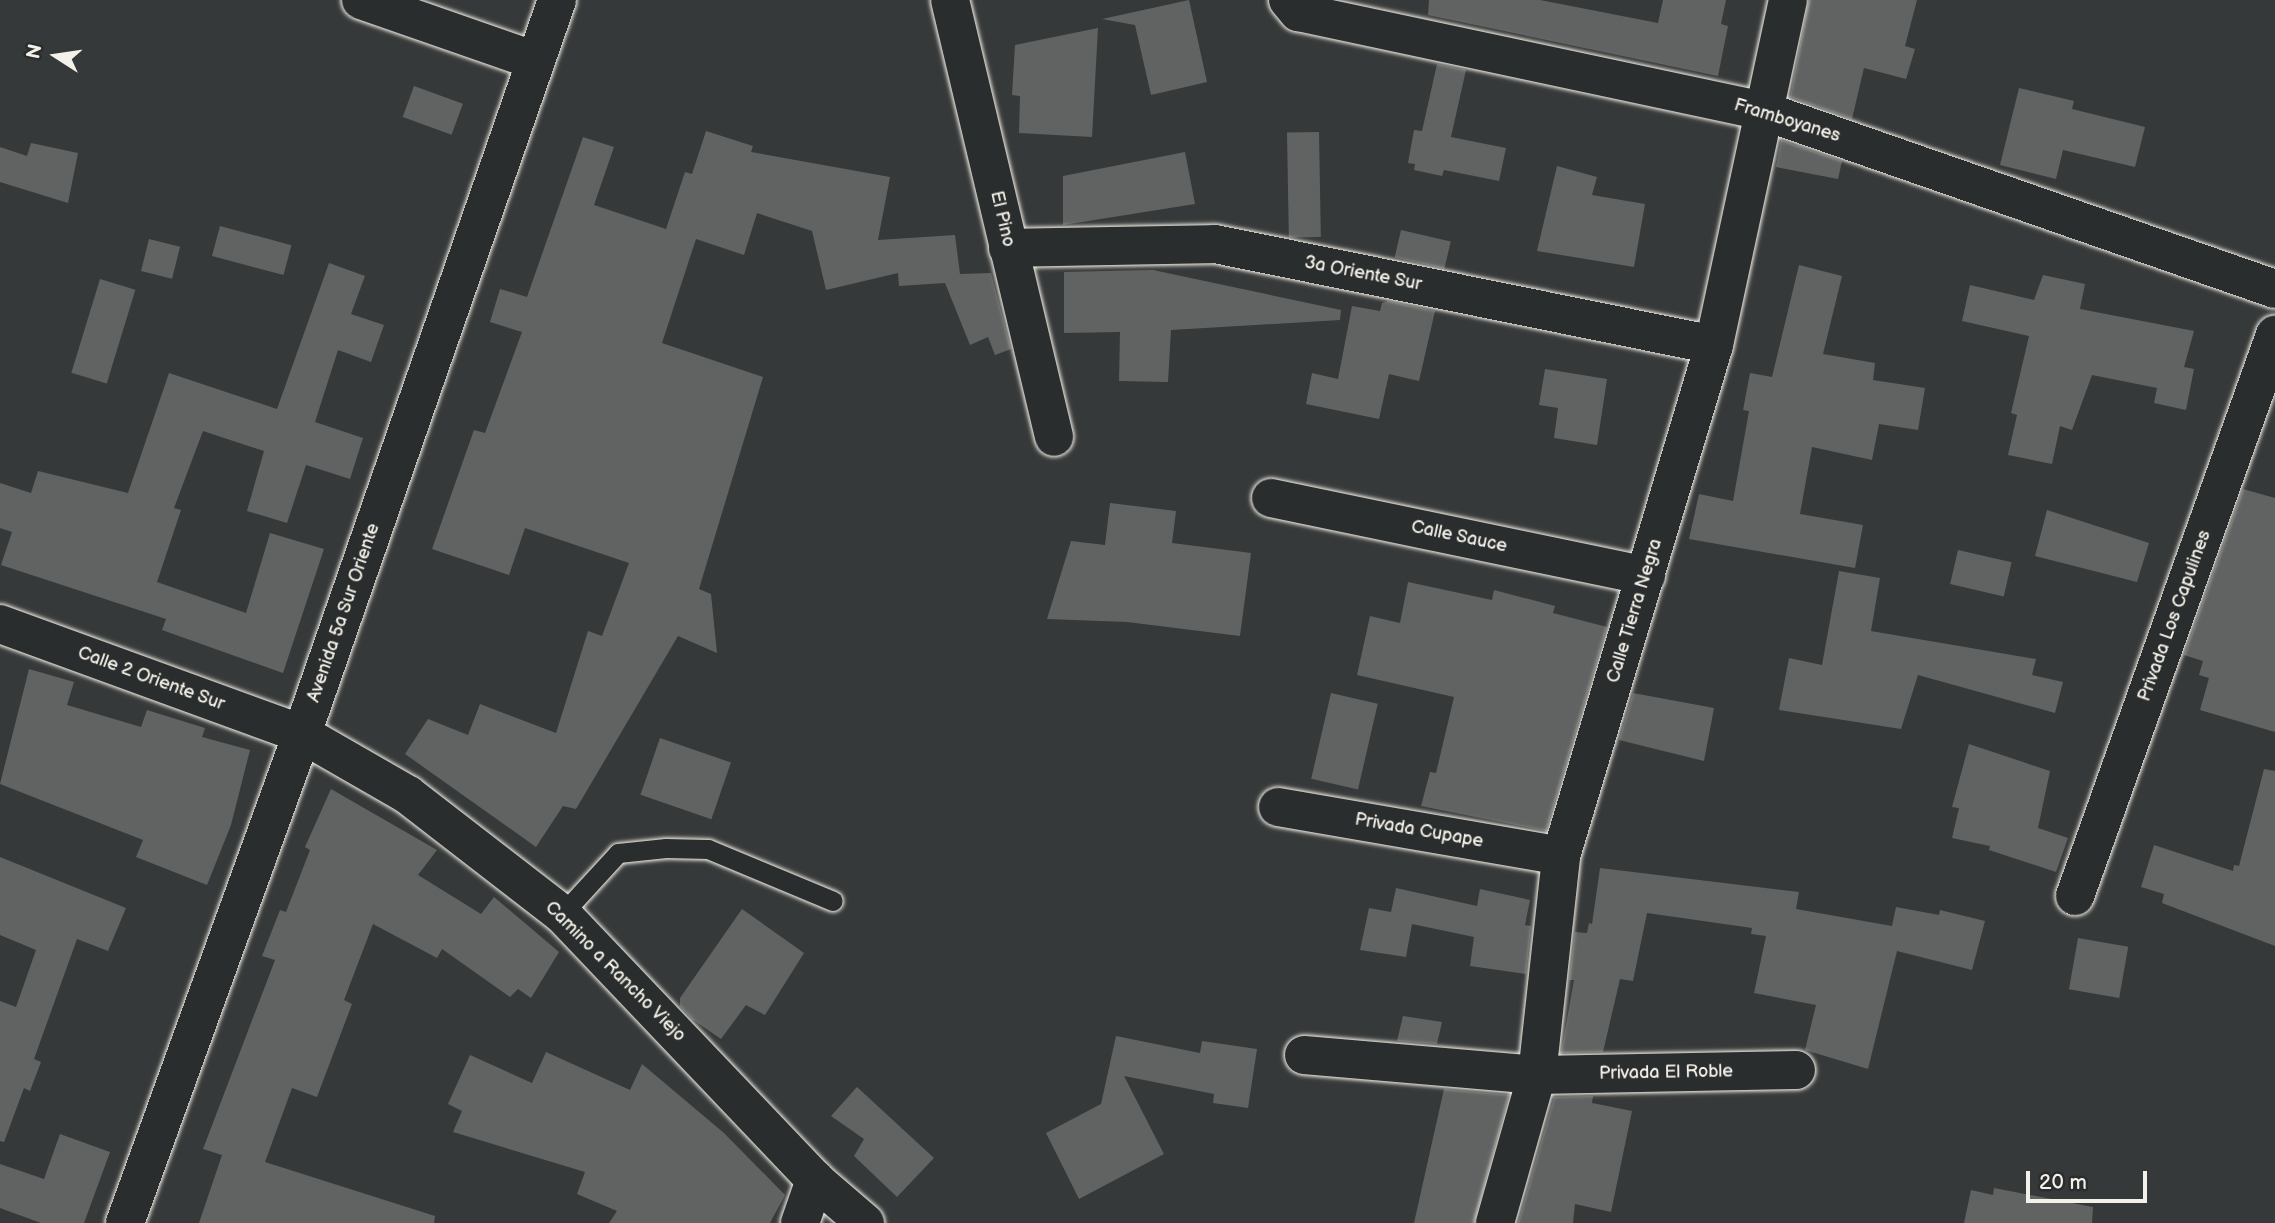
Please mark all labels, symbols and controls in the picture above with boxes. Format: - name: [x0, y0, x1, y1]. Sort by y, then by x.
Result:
- north arrow: [21, 21, 91, 91]
- text: N: [22, 42, 48, 61]
- street label: Framboyanes: [1731, 95, 1843, 147]
- street label: El Pino: [985, 189, 1019, 249]
- street label: 3a Oriente Sur: [1302, 252, 1424, 296]
- street label: Calle Sauce: [1409, 516, 1509, 558]
- street label: Avenida 5a Sur Oriente: [303, 521, 385, 705]
- street label: Privada Los Capulines: [2134, 528, 2216, 704]
- street label: Calle Tierra Negra: [1603, 536, 1667, 686]
- street label: Calle 2 Oriente Sur: [74, 642, 228, 716]
- street label: Privada Cupape: [1353, 809, 1485, 853]
- street label: Camino a Rancho Viejo: [540, 897, 690, 1047]
- street label: Privada El Roble: [1599, 1061, 1733, 1085]
- scale bar: [2030, 1156, 2151, 1200]
- text: 20 m: [2039, 1170, 2087, 1195]

